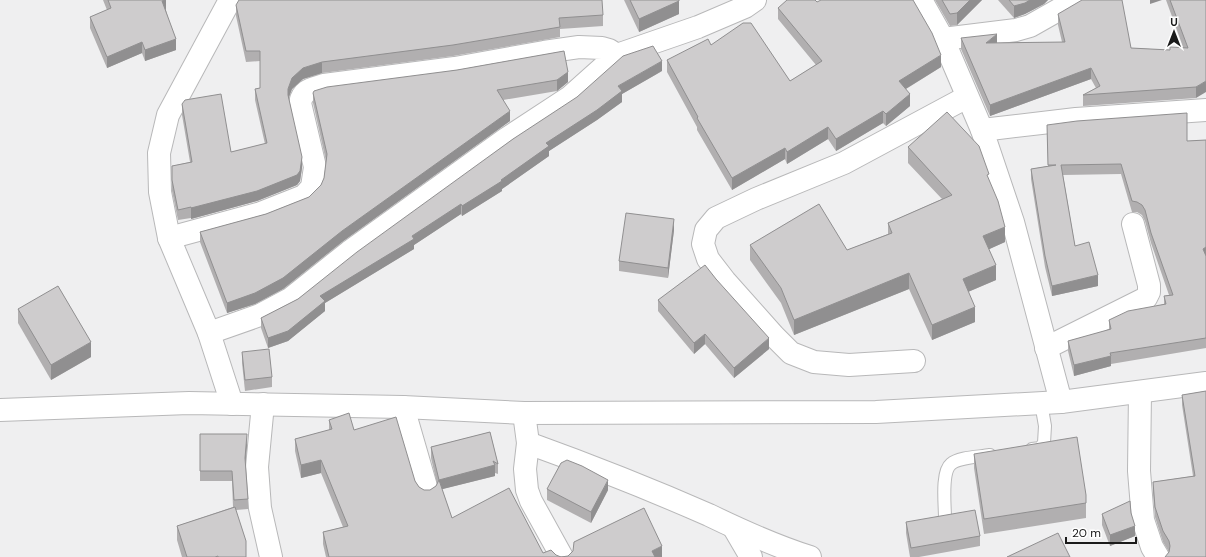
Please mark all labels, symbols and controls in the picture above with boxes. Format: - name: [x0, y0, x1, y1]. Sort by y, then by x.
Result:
- north arrow: [1154, 12, 1194, 52]
- text: U: [1170, 15, 1178, 29]
- scale bar: [1066, 519, 1136, 545]
- text: 20 m: [1072, 525, 1101, 541]

